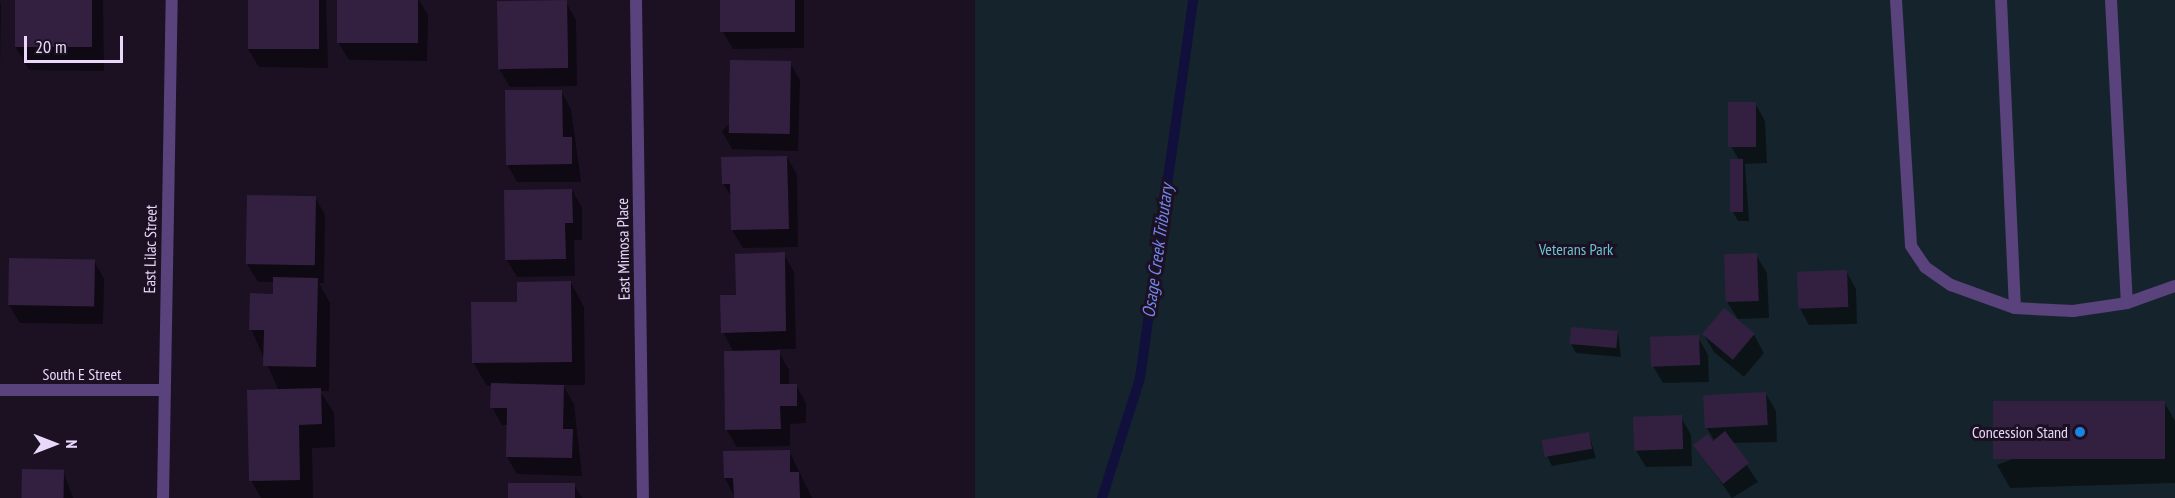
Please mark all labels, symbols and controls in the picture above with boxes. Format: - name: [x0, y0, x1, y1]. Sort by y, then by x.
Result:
- scale bar: [27, 24, 126, 62]
- text: 20 m: [35, 35, 67, 58]
- water label: Osage Creek Tributary: [1138, 182, 1178, 320]
- street label: East Mimosa Place: [613, 198, 633, 300]
- street label: East Lilac Street: [140, 204, 160, 294]
- park label: Veterans Park: [1539, 239, 1613, 259]
- street label: South E Street: [43, 364, 121, 384]
- north arrow: [24, 414, 84, 474]
- place label: Concession Stand: [1972, 422, 2068, 442]
- marker: Concession Stand: [2073, 425, 2087, 439]
- text: N: [62, 440, 82, 448]

